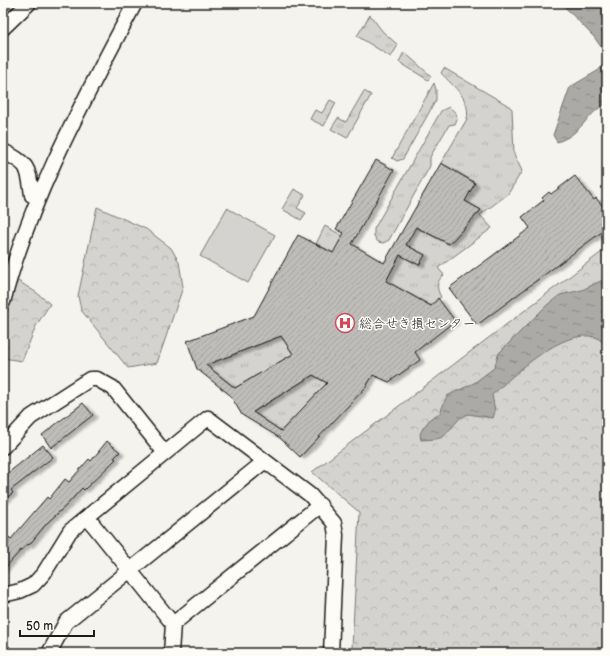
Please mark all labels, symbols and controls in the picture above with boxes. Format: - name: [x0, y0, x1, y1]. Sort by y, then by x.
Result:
- hospital icon: 総合せき損センター: [334, 312, 356, 334]
- place label: 総合せき損センター: [359, 316, 475, 332]
- scale bar: [20, 612, 94, 638]
- text: 50 m: [26, 619, 53, 634]

